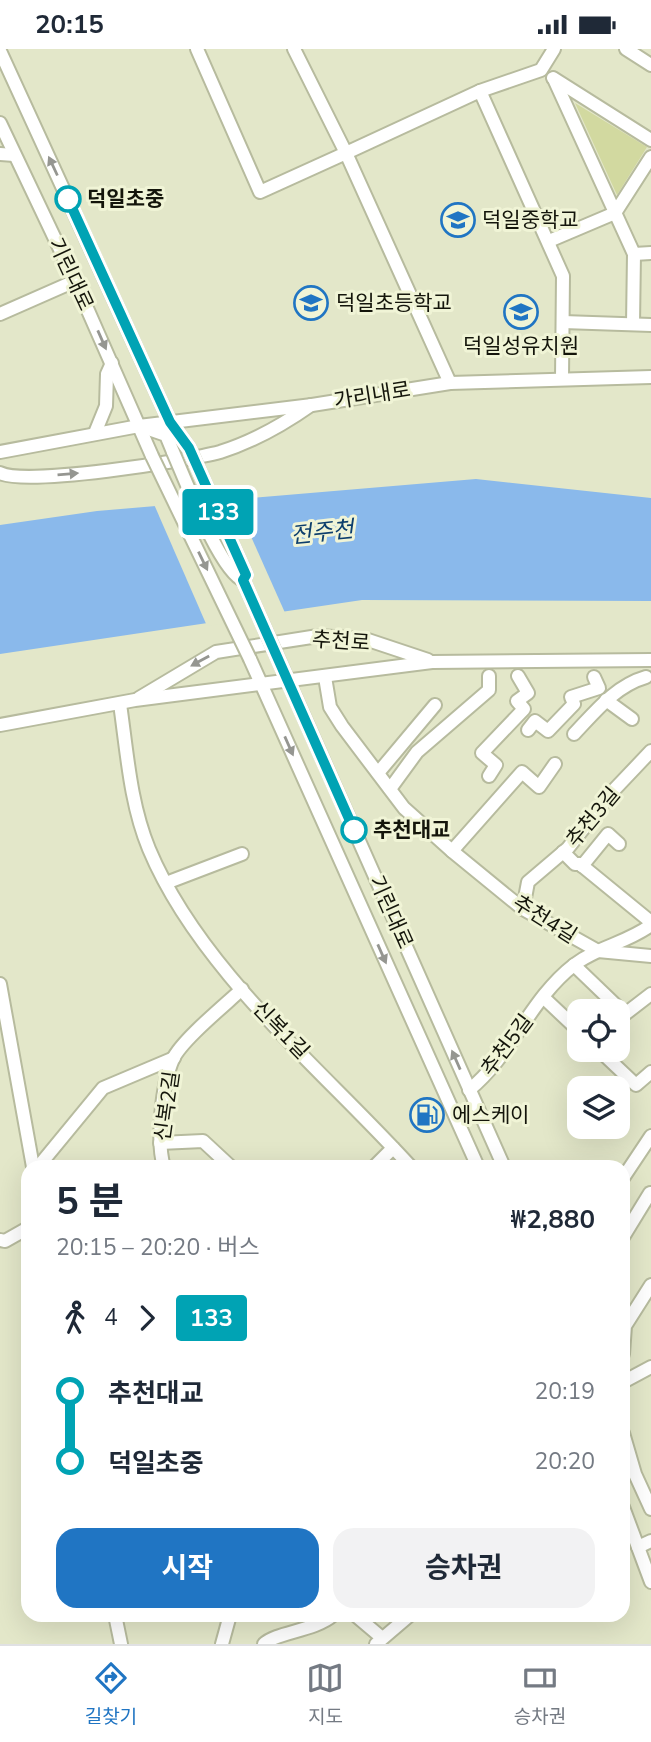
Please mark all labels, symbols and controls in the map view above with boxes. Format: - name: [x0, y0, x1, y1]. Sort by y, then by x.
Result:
- text: 20:15: [35, 7, 104, 42]
- one-way arrow: [47, 156, 58, 177]
- place label: 덕일초중: [87, 185, 164, 213]
- marker: 덕일초중: [55, 186, 81, 212]
- school or university icon: 덕일중학교: [439, 201, 477, 239]
- place label: 덕일중학교: [482, 206, 579, 234]
- street label: 기린대로: [42, 233, 100, 315]
- school or university icon: 덕일초등학교: [292, 284, 330, 322]
- place label: 덕일초등학교: [336, 289, 452, 317]
- school or university icon: 덕일성유치원: [502, 293, 540, 331]
- one-way arrow: [96, 330, 108, 350]
- place label: 덕일성유치원: [463, 332, 579, 360]
- street label: 가리내로: [332, 375, 412, 415]
- one-way arrow: [57, 468, 79, 479]
- line badge: 133: [178, 489, 258, 535]
- text: 133: [196, 496, 240, 528]
- water label: 전주천: [289, 513, 358, 551]
- one-way arrow: [197, 551, 208, 571]
- street label: 추천로: [311, 625, 371, 657]
- one-way arrow: [190, 655, 209, 667]
- one-way arrow: [283, 736, 295, 756]
- street label: 추천3길: [560, 781, 626, 853]
- place label: 추천대교: [373, 816, 450, 844]
- marker: 추천대교: [341, 817, 367, 843]
- street label: 기린대로: [362, 871, 420, 953]
- street label: 추천4길: [508, 888, 582, 950]
- one-way arrow: [376, 944, 388, 964]
- street label: 신복1길: [246, 995, 316, 1065]
- map controls: [567, 999, 630, 1139]
- button: locate: [567, 999, 630, 1062]
- street label: 추천5길: [475, 1008, 539, 1082]
- one-way arrow: [450, 1050, 461, 1071]
- street label: 신복2길: [148, 1069, 186, 1143]
- button: layers: [567, 1076, 630, 1139]
- fuel station icon: 에스케이: [408, 1096, 446, 1134]
- place label: 에스케이: [452, 1101, 529, 1129]
- text: 5 분: [56, 1176, 124, 1227]
- text: ₩2,880: [511, 1202, 595, 1237]
- text: 20:15 – 20:20 · 버스: [56, 1232, 260, 1263]
- icon: walk: [56, 1299, 94, 1337]
- icon: forward: [128, 1299, 166, 1337]
- text: 4: [104, 1302, 118, 1333]
- text: 133: [190, 1302, 233, 1334]
- text: 추천대교: [108, 1376, 204, 1411]
- text: 20:19: [535, 1376, 595, 1407]
- text: 덕일초중: [108, 1446, 204, 1481]
- text: 20:20: [535, 1446, 595, 1477]
- button: 시작: [56, 1528, 319, 1608]
- button: 승차권: [333, 1528, 595, 1608]
- tab: 길찾기: [85, 1659, 137, 1730]
- tab: 지도: [306, 1659, 344, 1730]
- tab: 승차권: [514, 1659, 566, 1730]

